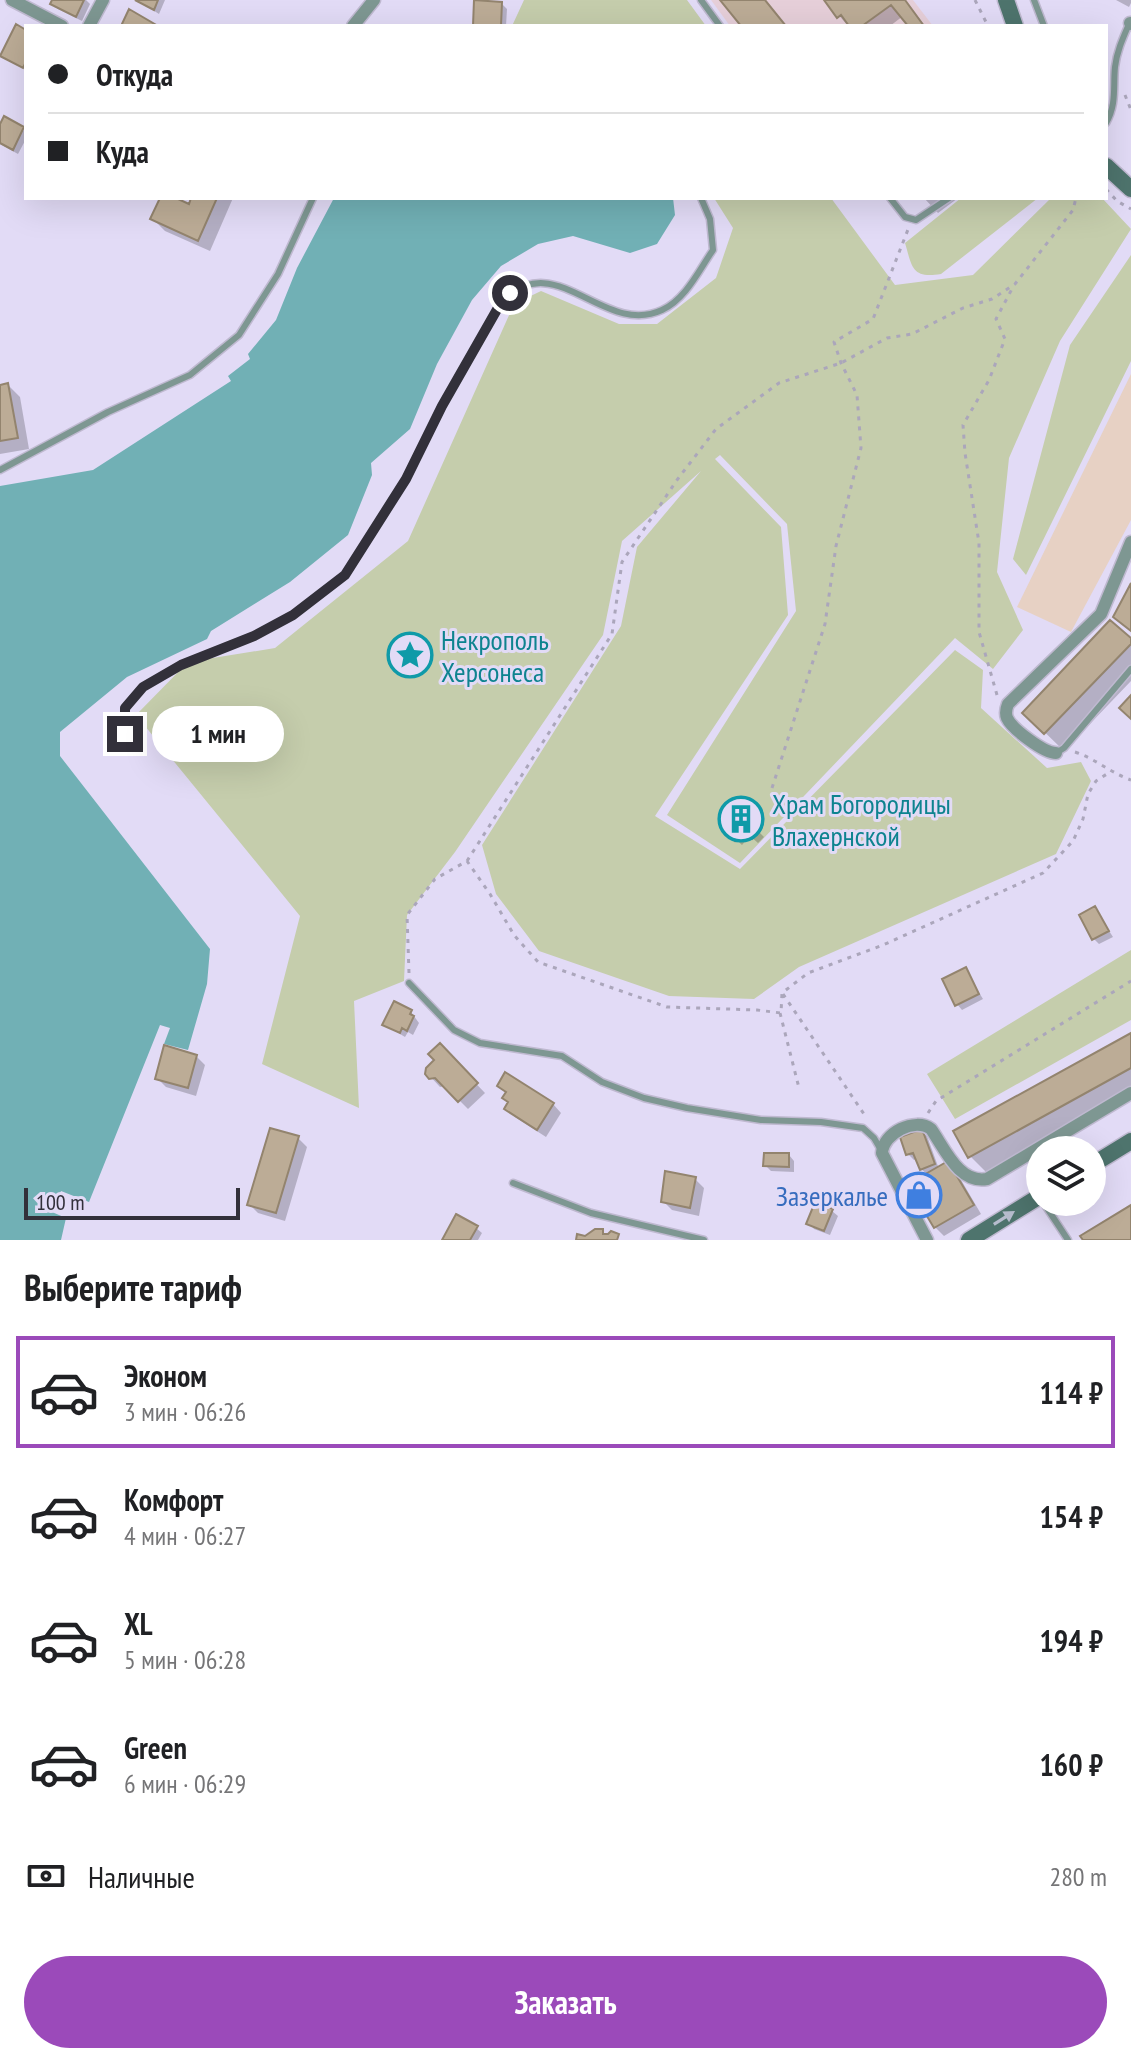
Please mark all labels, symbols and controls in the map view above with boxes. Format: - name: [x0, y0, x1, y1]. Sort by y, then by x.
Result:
- text: Откуда: [96, 55, 173, 94]
- text: Куда: [96, 132, 149, 171]
- route start: [492, 275, 528, 311]
- place label: Некрополь Херсонеса: [441, 621, 549, 690]
- place icon: Некрополь Херсонеса: [386, 631, 434, 679]
- callout: 1 мин: [153, 706, 285, 762]
- route end: [107, 716, 143, 752]
- text: 1 мин: [190, 717, 246, 750]
- place label: Храм Богородицы Влахернской: [772, 785, 951, 854]
- building icon: Храм Богородицы Влахернской: [717, 795, 765, 843]
- map controls: [1026, 1136, 1106, 1216]
- button: layers: [1026, 1136, 1106, 1216]
- shop icon: Зазеркалье: [895, 1171, 943, 1219]
- place label: Зазеркалье: [776, 1177, 888, 1214]
- scale bar: [24, 1184, 240, 1220]
- text: 100 m: [36, 1188, 85, 1216]
- one-way arrow: [993, 1211, 1016, 1226]
- text: Выберите тариф: [24, 1264, 242, 1311]
- icon: car: [28, 1356, 100, 1428]
- text: Эконом: [124, 1356, 207, 1395]
- text: 114 ₽: [1039, 1373, 1103, 1412]
- text: 3 мин · 06:26: [124, 1395, 246, 1428]
- icon: car: [28, 1480, 100, 1552]
- text: Комфорт: [124, 1480, 223, 1519]
- text: 154 ₽: [1039, 1497, 1103, 1536]
- text: 4 мин · 06:27: [124, 1519, 246, 1552]
- icon: car: [28, 1604, 100, 1676]
- text: XL: [124, 1604, 153, 1643]
- text: 194 ₽: [1039, 1621, 1103, 1660]
- text: 5 мин · 06:28: [124, 1643, 246, 1676]
- icon: car: [28, 1728, 100, 1800]
- text: Green: [124, 1728, 187, 1767]
- text: 160 ₽: [1039, 1745, 1103, 1784]
- text: 6 мин · 06:29: [124, 1767, 246, 1800]
- icon: cash: [24, 1854, 68, 1898]
- text: Наличные: [88, 1857, 195, 1896]
- text: 280 m: [1049, 1860, 1107, 1893]
- button: Заказать: [24, 1956, 1107, 2048]

